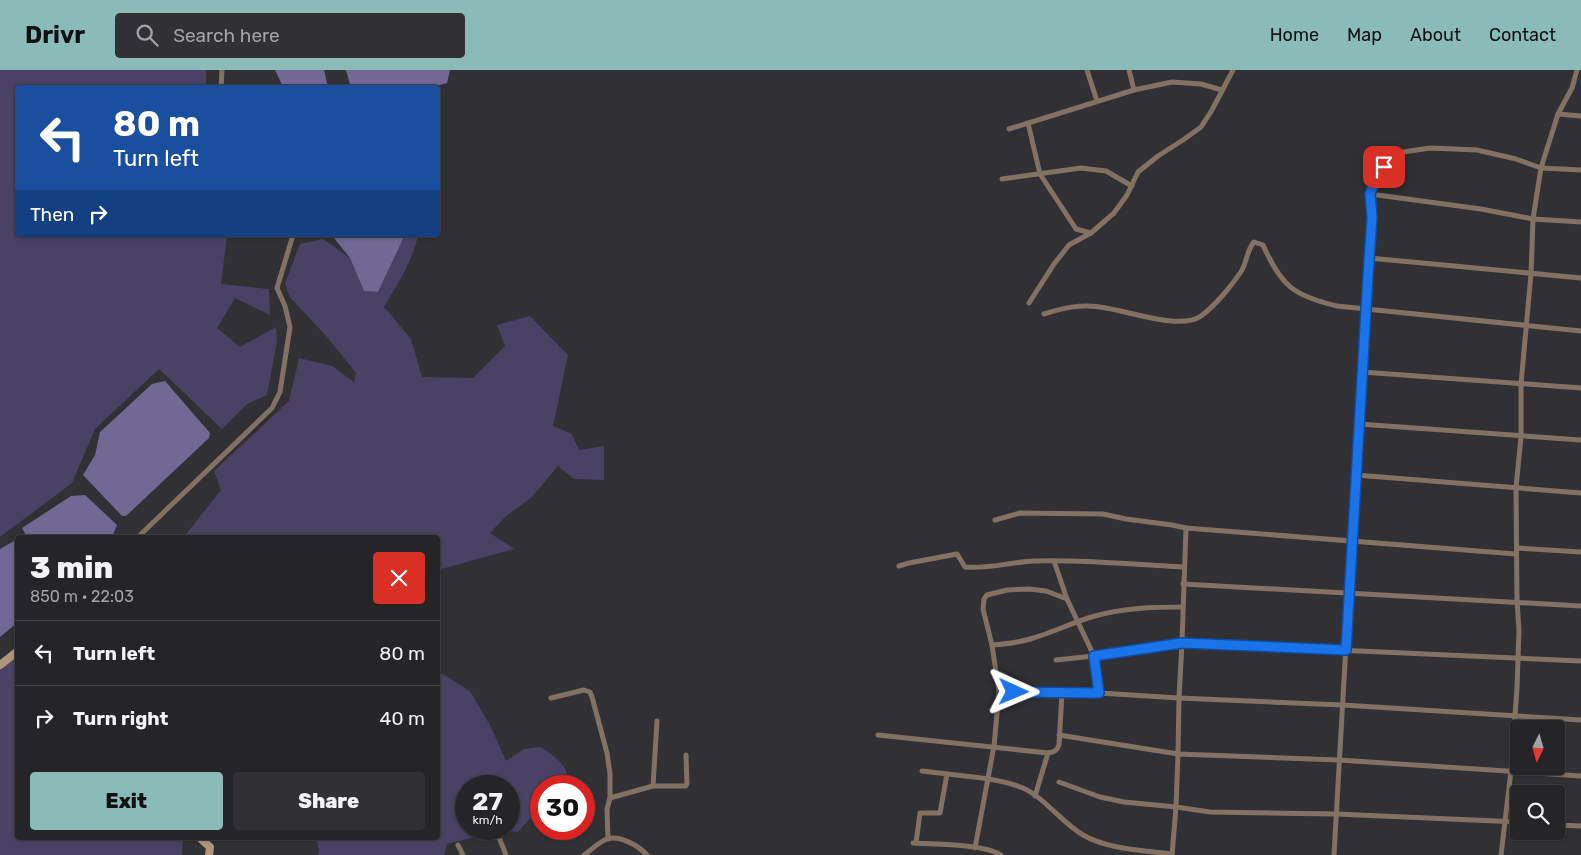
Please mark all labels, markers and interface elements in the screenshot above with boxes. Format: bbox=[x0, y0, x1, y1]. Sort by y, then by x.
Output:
search box bbox=[115, 13, 465, 58]
text: Drivr bbox=[25, 21, 85, 49]
icon: search bbox=[133, 21, 161, 49]
text: Search here bbox=[173, 24, 280, 47]
text: Home bbox=[1270, 24, 1319, 46]
text: Map bbox=[1347, 24, 1382, 46]
text: About bbox=[1410, 24, 1461, 46]
text: Contact bbox=[1489, 24, 1556, 46]
text: 80 m bbox=[113, 103, 200, 145]
icon: left bbox=[30, 105, 95, 170]
text: Turn left bbox=[113, 145, 199, 172]
pin bbox=[1363, 146, 1405, 188]
icon: arrive bbox=[1370, 153, 1398, 181]
icon: right bbox=[84, 200, 112, 228]
text: Then bbox=[30, 203, 74, 226]
text: 3 min bbox=[30, 550, 113, 586]
button: close bbox=[373, 552, 425, 604]
text: 850 m · 22:03 bbox=[30, 587, 134, 606]
icon: left bbox=[30, 639, 58, 667]
text: Turn left bbox=[73, 642, 155, 665]
text: 80 m bbox=[379, 642, 425, 665]
position arrow bbox=[987, 665, 1039, 717]
icon: right bbox=[30, 704, 58, 732]
text: Turn right bbox=[73, 707, 168, 730]
text: 40 m bbox=[380, 707, 425, 730]
north arrow bbox=[1510, 720, 1565, 775]
map controls bbox=[1510, 720, 1565, 840]
button: Exit bbox=[30, 772, 223, 830]
button: Share bbox=[233, 772, 425, 830]
speed limit sign: 30 bbox=[530, 775, 595, 840]
button: search bbox=[1510, 785, 1565, 840]
text: 27 bbox=[472, 787, 503, 816]
text: km/h bbox=[473, 813, 502, 827]

